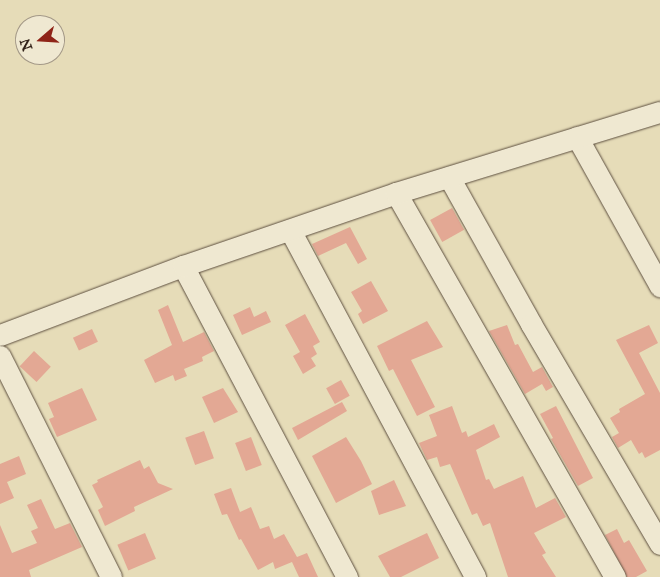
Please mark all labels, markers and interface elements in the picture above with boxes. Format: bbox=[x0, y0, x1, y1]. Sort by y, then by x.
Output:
north arrow bbox=[15, 15, 65, 65]
text: N bbox=[16, 36, 36, 53]

